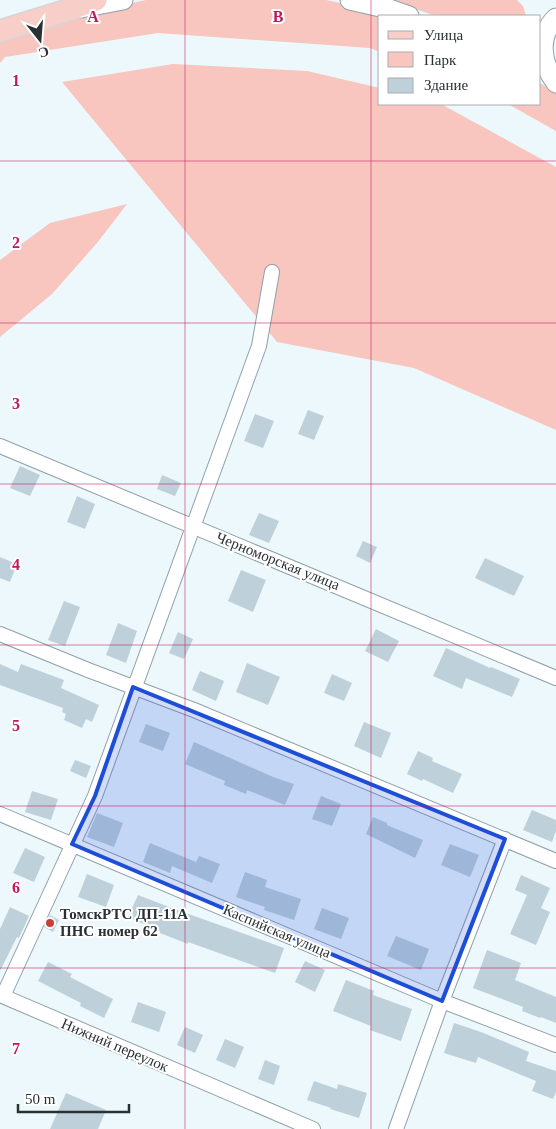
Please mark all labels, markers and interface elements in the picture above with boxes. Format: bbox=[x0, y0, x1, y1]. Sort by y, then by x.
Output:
text: A bbox=[87, 8, 99, 25]
text: B bbox=[273, 8, 284, 25]
north arrow bbox=[15, 15, 65, 65]
legend bbox=[378, 15, 541, 105]
text: Улица bbox=[424, 27, 463, 43]
text: С bbox=[37, 43, 51, 61]
text: Парк bbox=[424, 52, 457, 68]
text: 1 bbox=[12, 72, 20, 89]
text: Здание bbox=[424, 77, 468, 93]
text: 2 bbox=[12, 234, 20, 251]
text: 3 bbox=[12, 395, 20, 412]
street label: Черноморская улица bbox=[214, 529, 342, 593]
text: 4 bbox=[12, 556, 20, 573]
text: 5 bbox=[12, 717, 20, 734]
text: 6 bbox=[12, 879, 20, 896]
street label: Каспийская улица bbox=[221, 901, 333, 961]
place label: ТомскРТС ДП-11А ПНС номер 62 bbox=[60, 906, 188, 939]
marker: ТомскРТС ДП-11А ПНС номер 62 bbox=[44, 917, 56, 929]
street label: Нижний переулок bbox=[59, 1015, 172, 1075]
text: 7 bbox=[12, 1040, 20, 1057]
scale bar bbox=[18, 1082, 129, 1114]
text: 50 m bbox=[25, 1091, 56, 1107]

